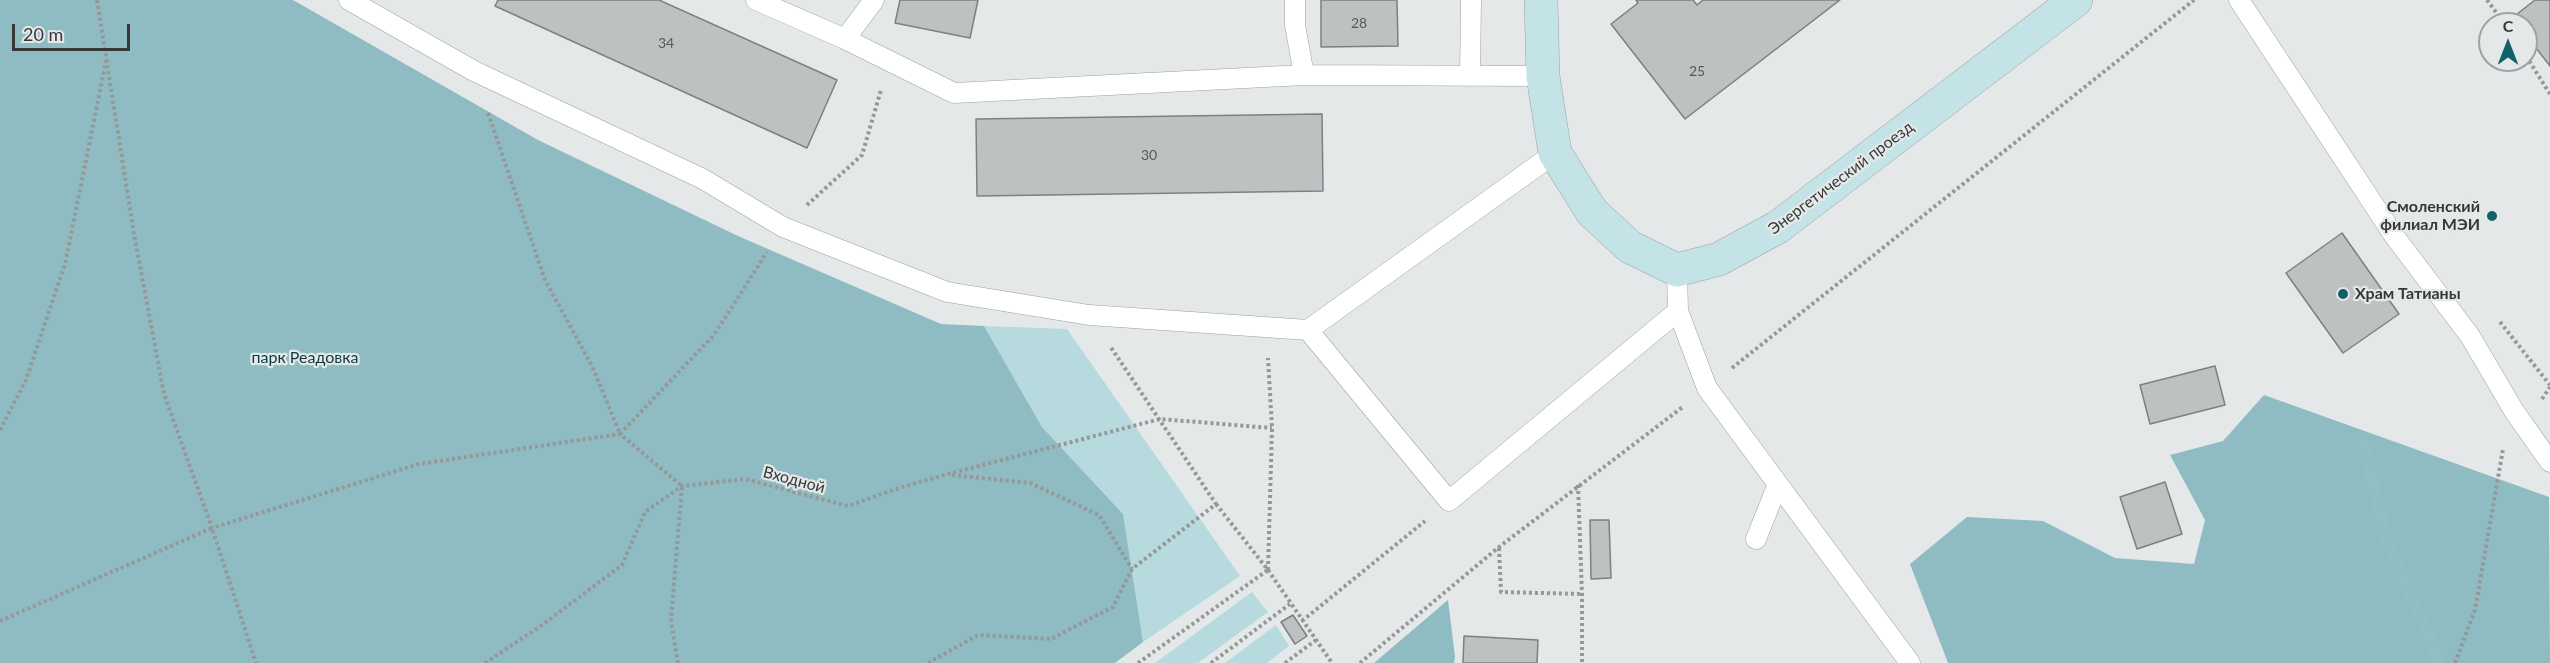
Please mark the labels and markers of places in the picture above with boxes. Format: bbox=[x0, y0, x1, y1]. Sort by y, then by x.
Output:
place label: Смоленский филиал МЭИ bbox=[2380, 197, 2480, 235]
marker: Смоленский филиал МЭИ bbox=[2485, 209, 2499, 223]
place label: Храм Татианы bbox=[2355, 284, 2461, 304]
marker: Храм Татианы bbox=[2336, 287, 2350, 301]

